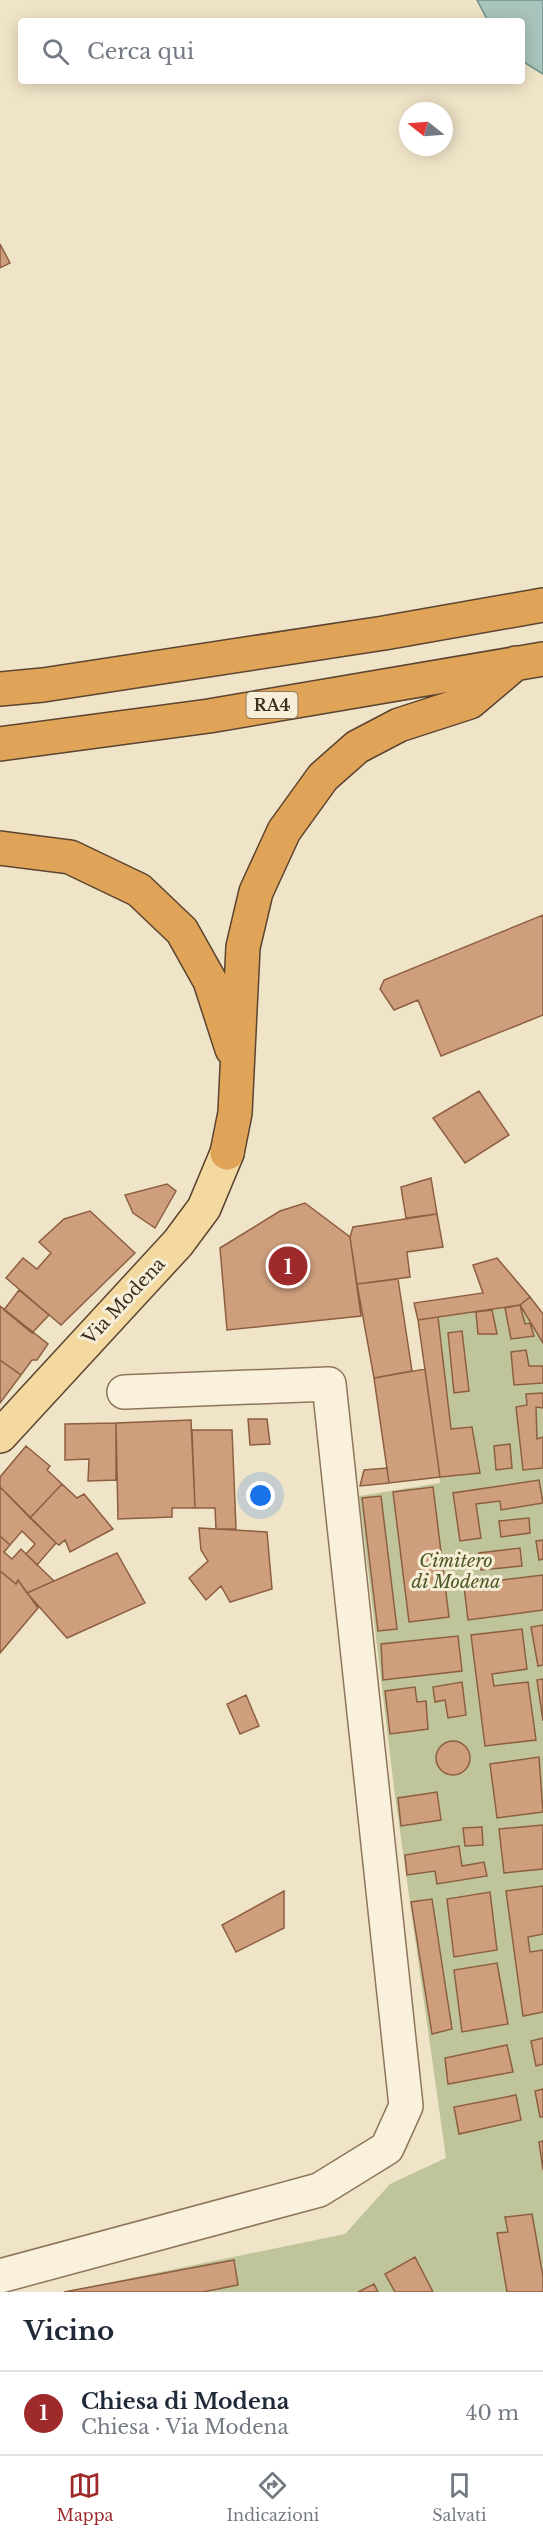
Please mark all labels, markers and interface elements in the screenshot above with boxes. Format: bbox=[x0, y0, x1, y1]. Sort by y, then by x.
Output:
search box bbox=[18, 18, 525, 84]
icon: search bbox=[39, 35, 72, 68]
text: Cerca qui bbox=[87, 38, 194, 65]
north arrow bbox=[399, 102, 453, 156]
road number: RA4 bbox=[246, 692, 298, 718]
pin: 1 bbox=[268, 1244, 308, 1288]
street label: Via Modena bbox=[77, 1253, 170, 1350]
your location bbox=[246, 1481, 275, 1510]
park label: Cimitero di Modena bbox=[412, 1550, 500, 1593]
text: Vicino bbox=[24, 2315, 114, 2347]
text: Chiesa di Modena bbox=[81, 2388, 289, 2415]
text: 1 bbox=[39, 2401, 48, 2425]
text: 40 m bbox=[466, 2401, 519, 2425]
text: Chiesa · Via Modena bbox=[81, 2415, 288, 2439]
tab: Mappa bbox=[57, 2469, 113, 2525]
tab: Indicazioni bbox=[226, 2469, 319, 2525]
tab: Salvati bbox=[432, 2469, 486, 2525]

